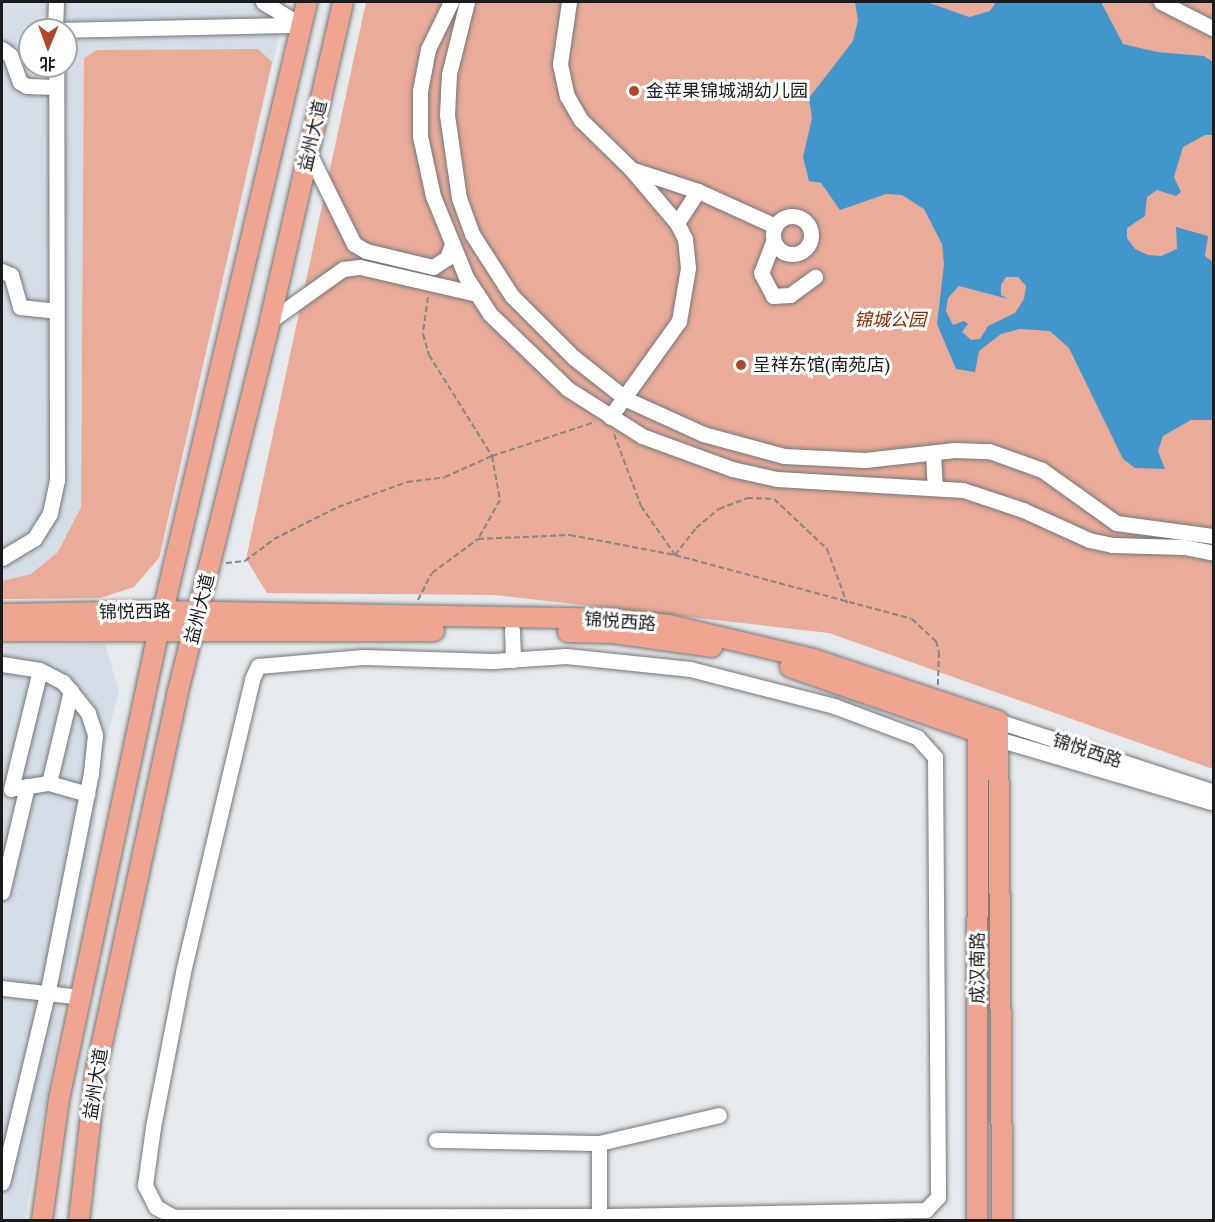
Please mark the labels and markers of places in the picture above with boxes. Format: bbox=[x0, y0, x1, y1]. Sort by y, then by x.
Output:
place label: 金苹果锦城湖幼儿园 bbox=[646, 80, 808, 102]
marker: 金苹果锦城湖幼儿园 bbox=[627, 84, 641, 98]
place label: 呈祥东馆(南苑店) bbox=[753, 354, 890, 376]
marker: 呈祥东馆(南苑店) bbox=[734, 358, 748, 372]

